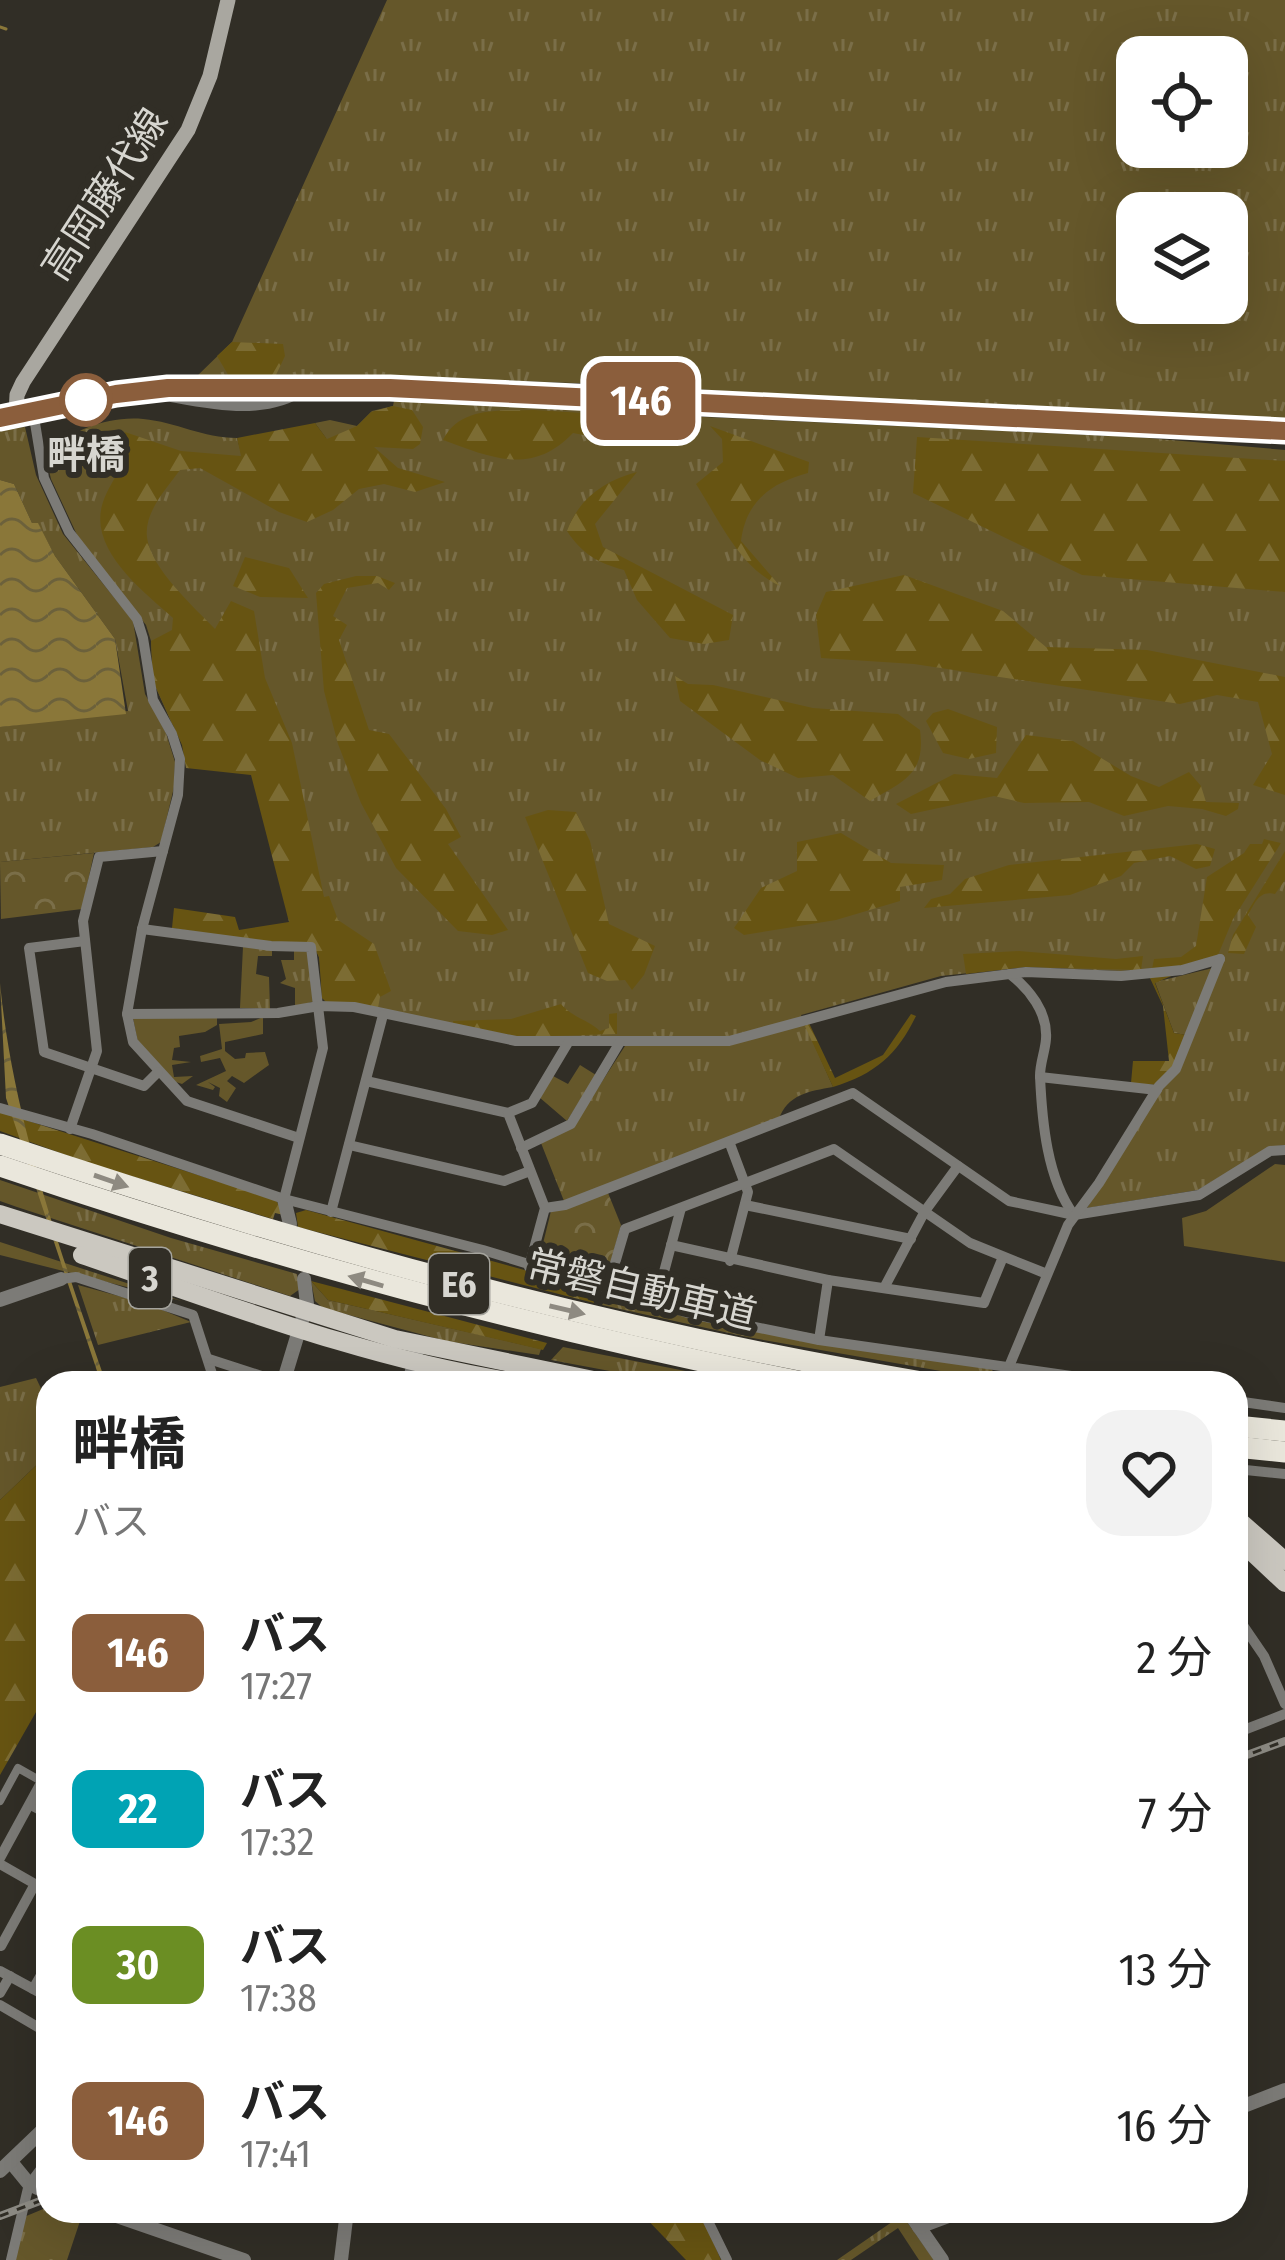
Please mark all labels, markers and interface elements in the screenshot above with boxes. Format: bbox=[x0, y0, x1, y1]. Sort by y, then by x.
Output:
map controls bbox=[1116, 36, 1248, 324]
button: locate bbox=[1116, 36, 1248, 168]
street label: 高岡藤代線 bbox=[32, 100, 177, 289]
button: layers bbox=[1116, 192, 1248, 324]
line badge: 146 bbox=[572, 362, 710, 440]
marker: 畔橋 bbox=[61, 375, 111, 425]
text: 146 bbox=[610, 376, 672, 426]
place label: 畔橋 bbox=[47, 432, 125, 478]
one-way arrow bbox=[93, 1173, 130, 1192]
street label: 常磐自動車道 bbox=[523, 1241, 761, 1339]
road number: 3 bbox=[129, 1248, 171, 1308]
road number: E6 bbox=[429, 1254, 489, 1314]
one-way arrow bbox=[347, 1271, 384, 1289]
one-way arrow bbox=[548, 1301, 585, 1320]
button: heart bbox=[1086, 1410, 1212, 1536]
text: 畔橋 bbox=[72, 1411, 186, 1479]
text: バス bbox=[72, 1499, 150, 1545]
text: バス bbox=[240, 1608, 330, 1662]
text: 146 bbox=[107, 1628, 169, 1678]
text: 2 分 bbox=[1137, 1631, 1212, 1685]
text: 17:27 bbox=[240, 1663, 312, 1709]
text: バス bbox=[240, 1764, 330, 1818]
text: 22 bbox=[119, 1784, 157, 1834]
text: 7 分 bbox=[1138, 1787, 1212, 1841]
text: 17:32 bbox=[240, 1819, 314, 1865]
text: バス bbox=[240, 1920, 330, 1974]
text: 30 bbox=[117, 1940, 159, 1990]
text: 13 分 bbox=[1119, 1943, 1212, 1997]
text: 17:38 bbox=[240, 1975, 317, 2021]
text: バス bbox=[240, 2076, 330, 2130]
text: 146 bbox=[107, 2096, 169, 2146]
text: 16 分 bbox=[1117, 2099, 1212, 2153]
text: 17:41 bbox=[240, 2131, 311, 2177]

